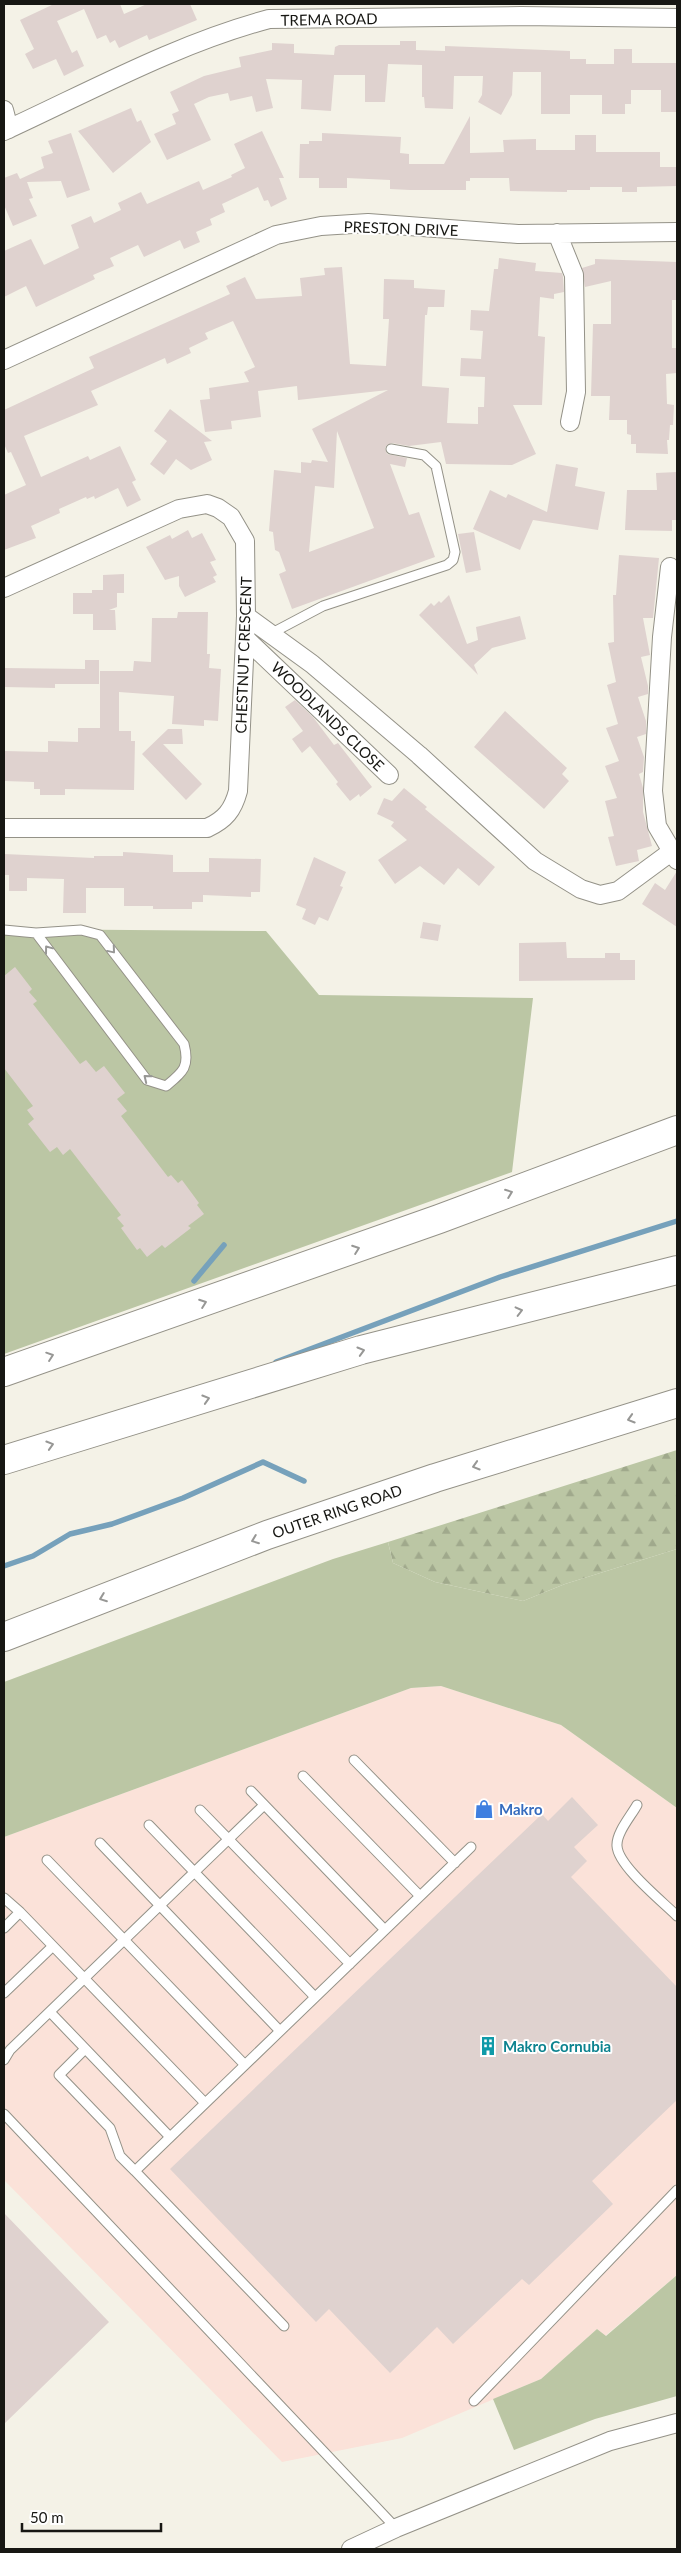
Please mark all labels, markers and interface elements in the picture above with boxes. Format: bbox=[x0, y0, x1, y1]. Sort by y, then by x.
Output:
street label: TREMA ROAD bbox=[280, 9, 378, 29]
street label: PRESTON DRIVE bbox=[343, 217, 459, 239]
street label: CHESTNUT CRESCENT bbox=[231, 576, 255, 734]
street label: WOODLANDS CLOSE bbox=[268, 658, 388, 774]
one-way arrow bbox=[107, 944, 115, 953]
one-way arrow bbox=[46, 946, 54, 955]
one-way arrow bbox=[144, 1075, 153, 1083]
one-way arrow bbox=[504, 1189, 513, 1199]
one-way arrow bbox=[352, 1245, 360, 1255]
one-way arrow bbox=[199, 1299, 207, 1309]
one-way arrow bbox=[514, 1306, 523, 1317]
one-way arrow bbox=[357, 1346, 365, 1356]
one-way arrow bbox=[45, 1352, 54, 1362]
one-way arrow bbox=[201, 1394, 210, 1404]
one-way arrow bbox=[627, 1413, 636, 1423]
one-way arrow bbox=[46, 1441, 54, 1451]
one-way arrow bbox=[472, 1460, 480, 1470]
street label: OUTER RING ROAD bbox=[270, 1480, 404, 1542]
one-way arrow bbox=[251, 1534, 260, 1544]
one-way arrow bbox=[100, 1592, 108, 1602]
shop icon: Makro bbox=[473, 1798, 495, 1820]
place label: Makro bbox=[499, 1800, 543, 1818]
building icon: Makro Cornubia bbox=[477, 2035, 499, 2057]
place label: Makro Cornubia bbox=[503, 2037, 611, 2055]
scale bar bbox=[22, 2500, 161, 2532]
text: 50 m bbox=[30, 2508, 64, 2526]

